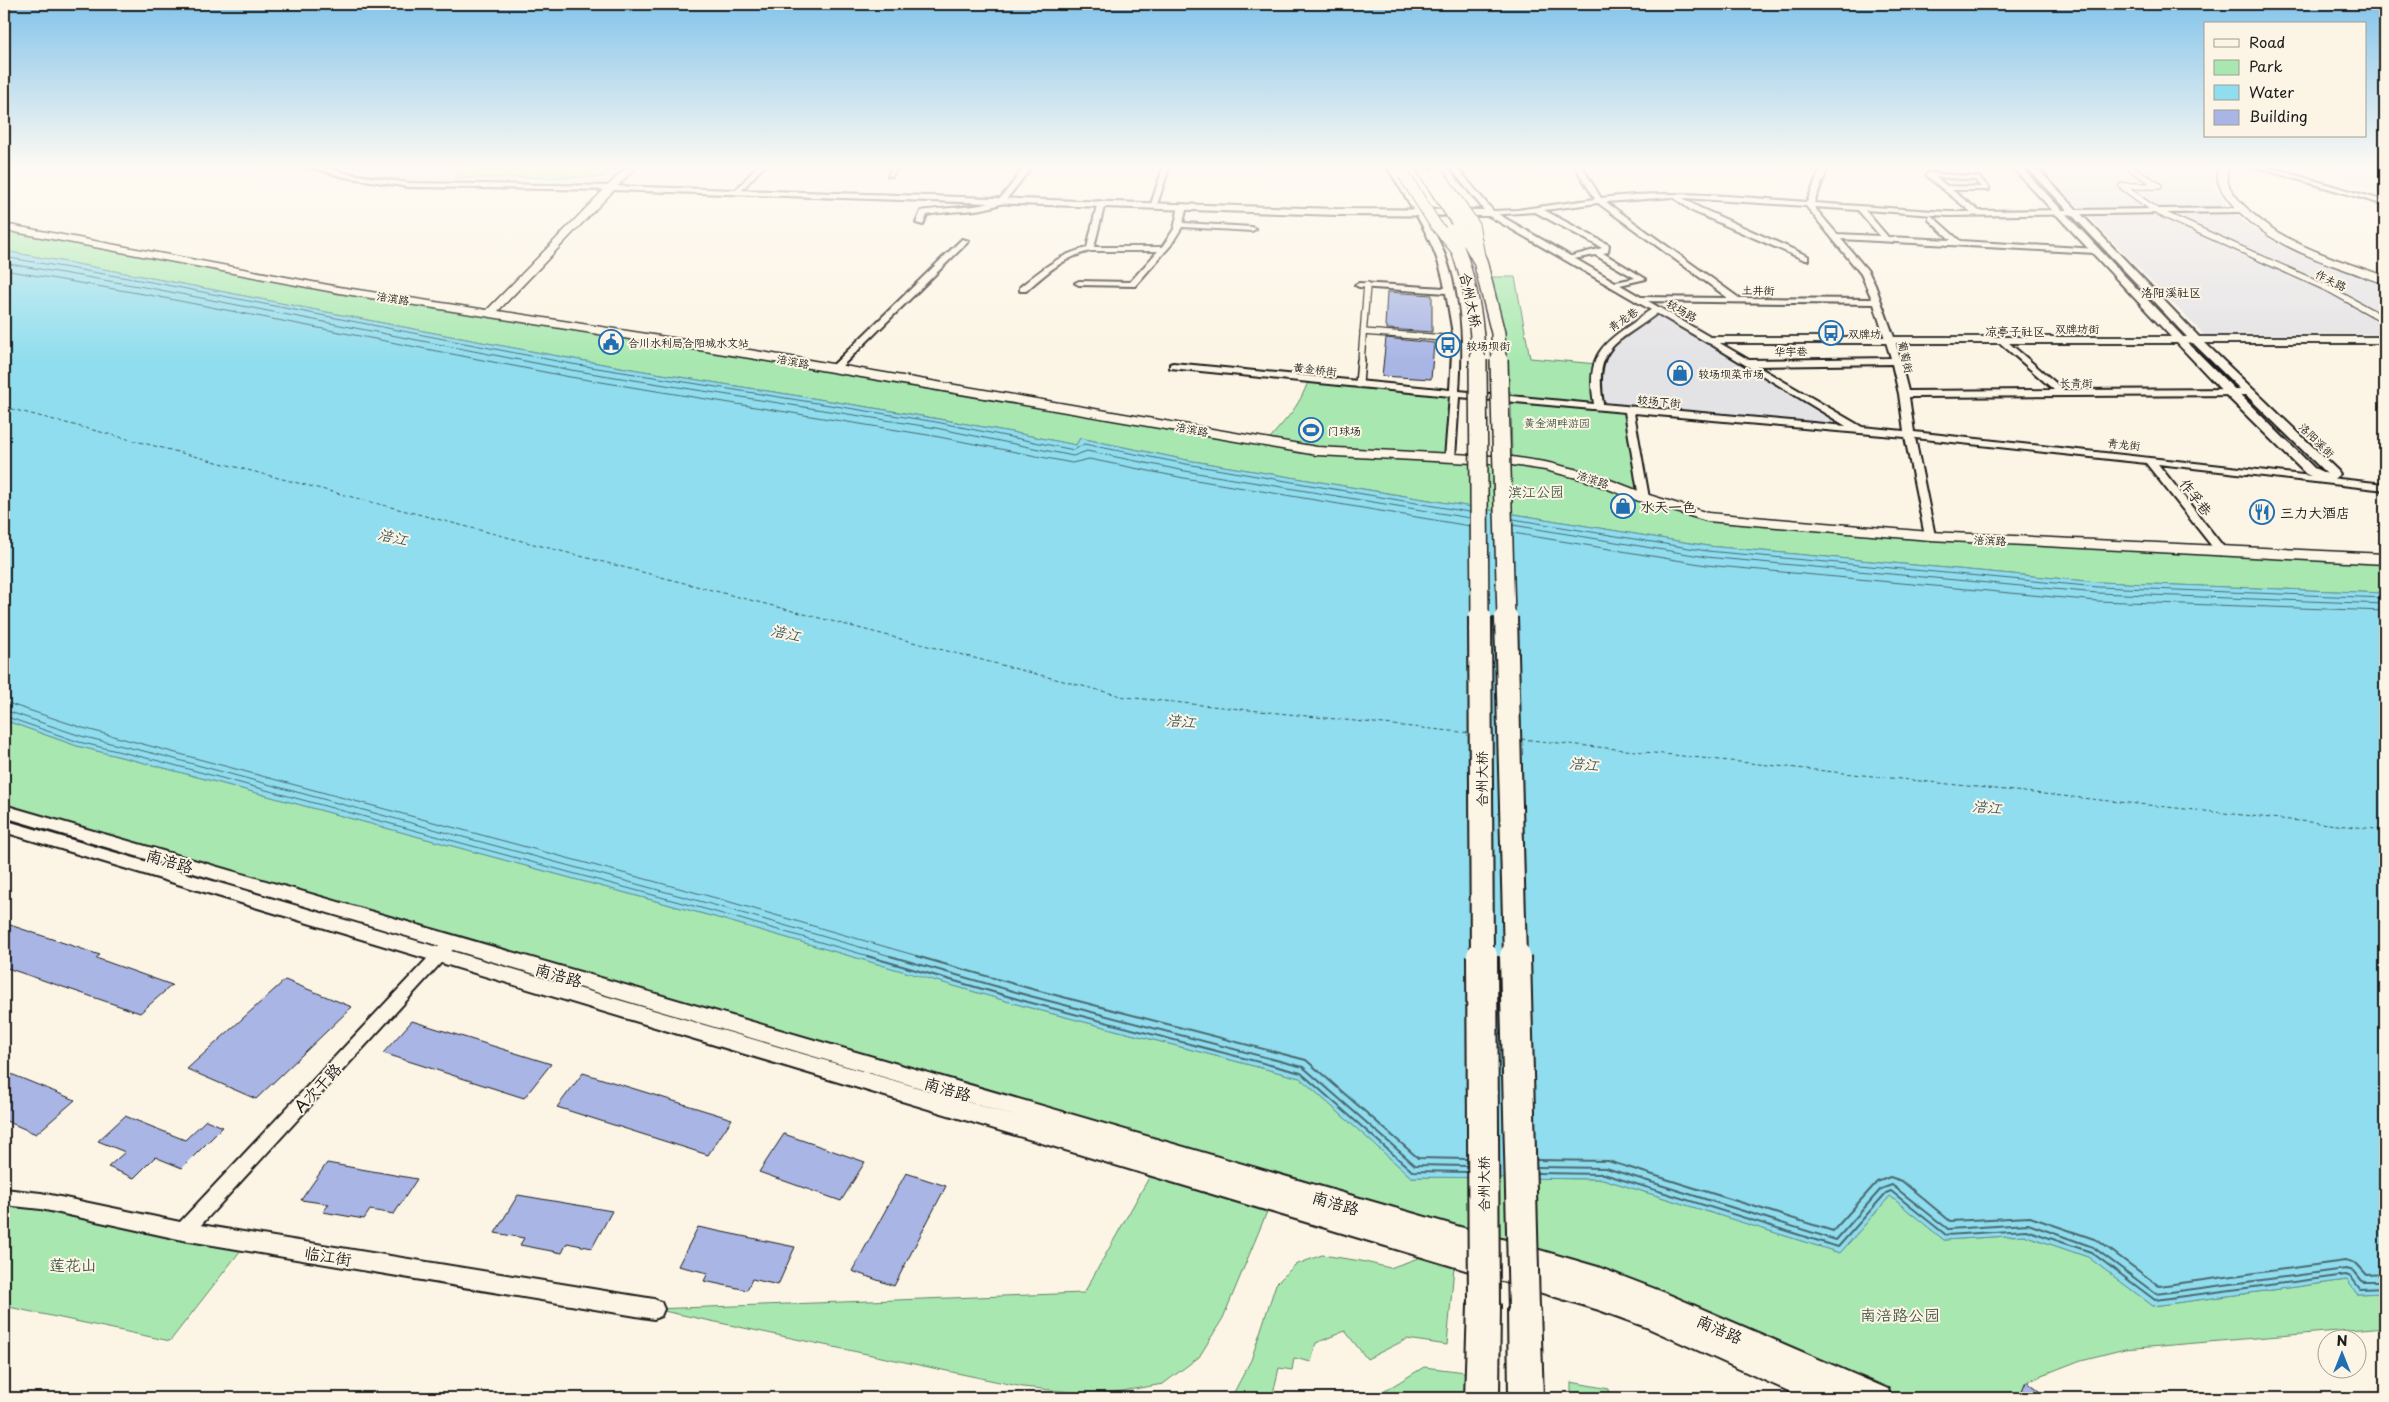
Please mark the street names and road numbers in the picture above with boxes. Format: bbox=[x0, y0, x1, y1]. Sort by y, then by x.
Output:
street label: 作夫路 bbox=[2312, 265, 2350, 295]
street label: 合州大桥 bbox=[1455, 270, 1487, 330]
street label: 土井街 bbox=[1741, 281, 1776, 299]
street label: 涪滨路 bbox=[375, 287, 411, 309]
street label: 较场路 bbox=[1663, 294, 1701, 326]
street label: 青龙巷 bbox=[1605, 303, 1641, 335]
street label: 双牌坊街 bbox=[2055, 320, 2100, 337]
street label: 葡萄街 bbox=[1894, 339, 1918, 376]
street label: 华宇巷 bbox=[1774, 342, 1808, 360]
street label: 涪滨路 bbox=[775, 350, 811, 372]
street label: 黄金桥街 bbox=[1292, 358, 1339, 380]
street label: 长青街 bbox=[2060, 374, 2093, 391]
street label: 较场下街 bbox=[1636, 391, 1683, 411]
street label: 涪滨路 bbox=[1174, 418, 1210, 440]
street label: 洛阳溪街 bbox=[2295, 419, 2339, 462]
street label: 青龙街 bbox=[2107, 434, 2142, 454]
street label: 涪滨路 bbox=[1575, 466, 1611, 492]
street label: 作孚巷 bbox=[2175, 474, 2218, 521]
street label: 涪滨路 bbox=[1973, 531, 2007, 549]
street label: 合州大桥 bbox=[1471, 751, 1492, 807]
street label: 南涪路 bbox=[144, 842, 196, 878]
street label: 南涪路 bbox=[533, 956, 585, 992]
street label: A次干路 bbox=[288, 1057, 346, 1117]
street label: 南涪路 bbox=[922, 1070, 974, 1106]
street label: 合州大桥 bbox=[1473, 1156, 1494, 1212]
street label: 南涪路 bbox=[1310, 1184, 1362, 1220]
street label: 临江街 bbox=[302, 1239, 354, 1271]
street label: 南涪路 bbox=[1693, 1307, 1747, 1349]

